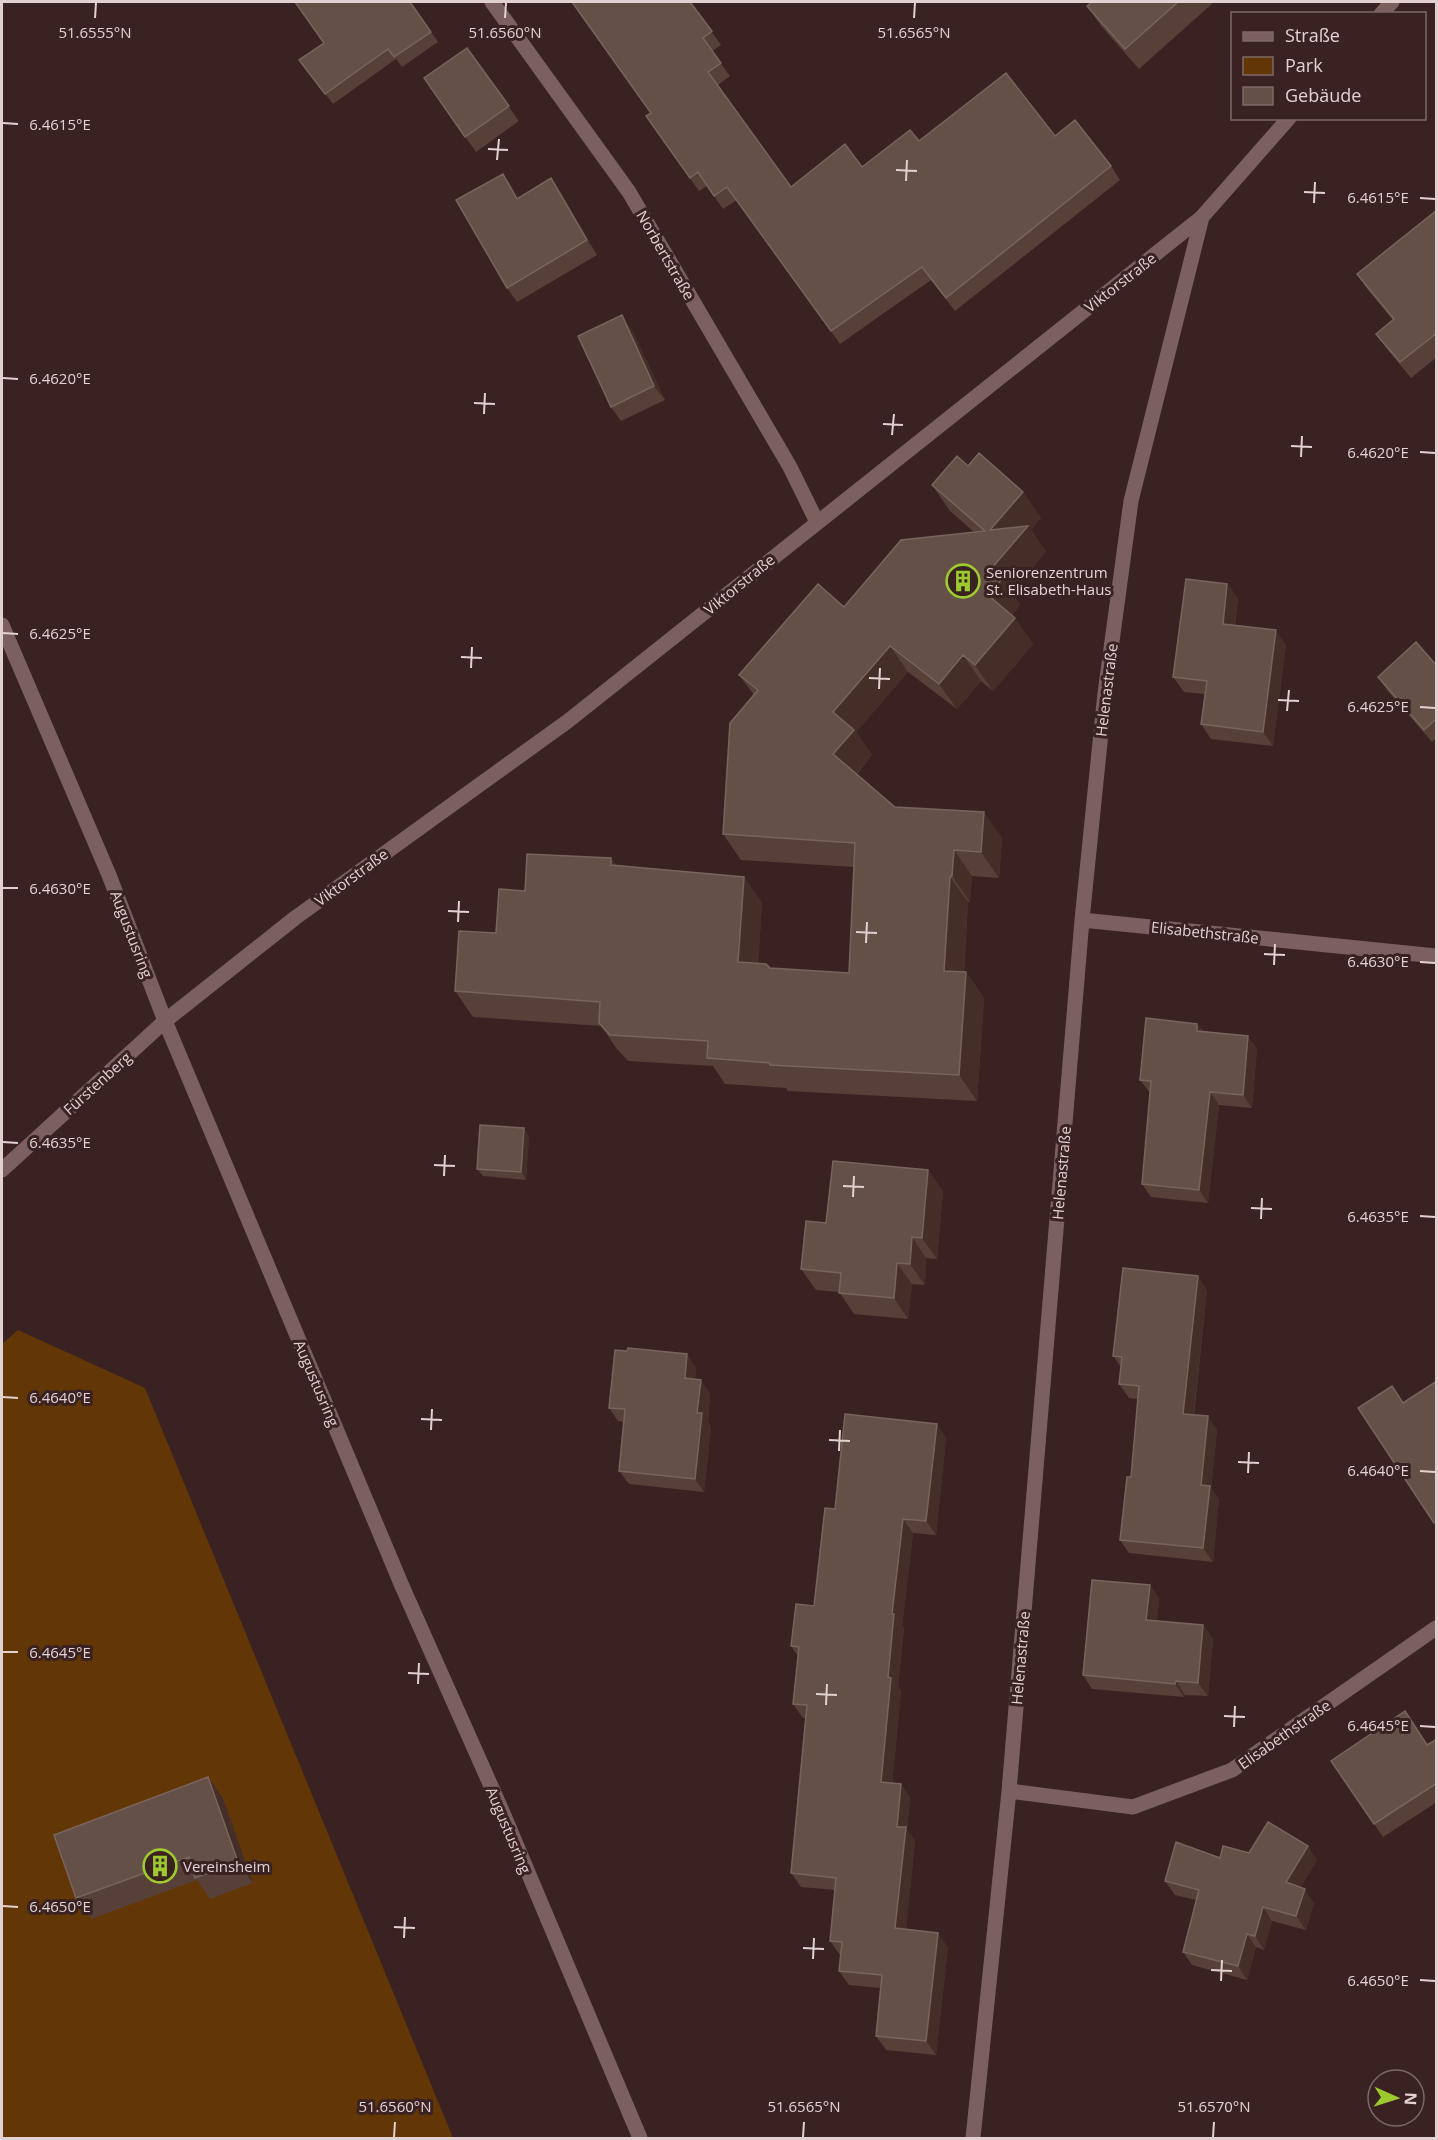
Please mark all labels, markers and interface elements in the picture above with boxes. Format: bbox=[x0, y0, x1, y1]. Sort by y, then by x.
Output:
legend bbox=[1231, 12, 1426, 120]
text: 51.6555°N bbox=[58, 22, 132, 42]
text: 51.6560°N bbox=[468, 22, 542, 42]
text: 51.6565°N bbox=[877, 22, 951, 42]
text: Straße bbox=[1285, 23, 1340, 47]
text: Park bbox=[1285, 53, 1323, 77]
text: Gebäude bbox=[1285, 83, 1361, 107]
text: 6.4615°E bbox=[29, 114, 91, 134]
text: 6.4615°E bbox=[1347, 187, 1409, 207]
street label: Norbertstraße bbox=[632, 207, 700, 303]
street label: Viktorstraße bbox=[1080, 248, 1160, 316]
text: 6.4620°E bbox=[29, 368, 91, 388]
text: 6.4620°E bbox=[1347, 442, 1409, 462]
street label: Viktorstraße bbox=[699, 549, 779, 619]
place label: Seniorenzentrum St. Elisabeth-Haus bbox=[986, 562, 1112, 599]
building icon: Seniorenzentrum St. Elisabeth-Haus bbox=[945, 563, 981, 599]
text: 6.4625°E bbox=[29, 623, 91, 643]
street label: Helenastraße bbox=[1090, 642, 1122, 738]
text: 6.4625°E bbox=[1347, 696, 1409, 716]
street label: Viktorstraße bbox=[310, 844, 392, 910]
text: 6.4630°E bbox=[29, 878, 91, 898]
street label: Augustusring bbox=[106, 887, 158, 981]
street label: Elisabethstraße bbox=[1150, 916, 1260, 948]
text: 6.4630°E bbox=[1347, 951, 1409, 971]
street label: Fürstenberg bbox=[59, 1047, 135, 1119]
street label: Helenastraße bbox=[1047, 1125, 1075, 1221]
text: 6.4635°E bbox=[29, 1132, 91, 1152]
text: 6.4635°E bbox=[1347, 1206, 1409, 1226]
street label: Augustusring bbox=[290, 1337, 344, 1429]
text: 6.4640°E bbox=[29, 1387, 91, 1407]
text: 6.4640°E bbox=[1347, 1460, 1409, 1480]
street label: Helenastraße bbox=[1006, 1610, 1034, 1706]
text: 6.4645°E bbox=[29, 1642, 91, 1662]
street label: Elisabethstraße bbox=[1234, 1695, 1334, 1773]
text: 6.4645°E bbox=[1347, 1715, 1409, 1735]
street label: Augustusring bbox=[482, 1784, 536, 1876]
building icon: Vereinsheim bbox=[142, 1848, 178, 1884]
place label: Vereinsheim bbox=[183, 1856, 270, 1876]
text: 6.4650°E bbox=[29, 1896, 91, 1916]
text: 6.4650°E bbox=[1347, 1970, 1409, 1990]
north arrow bbox=[1366, 2068, 1426, 2128]
text: N bbox=[1400, 2092, 1422, 2106]
text: 51.6560°N bbox=[358, 2096, 432, 2116]
text: 51.6565°N bbox=[767, 2096, 841, 2116]
text: 51.6570°N bbox=[1177, 2096, 1251, 2116]

